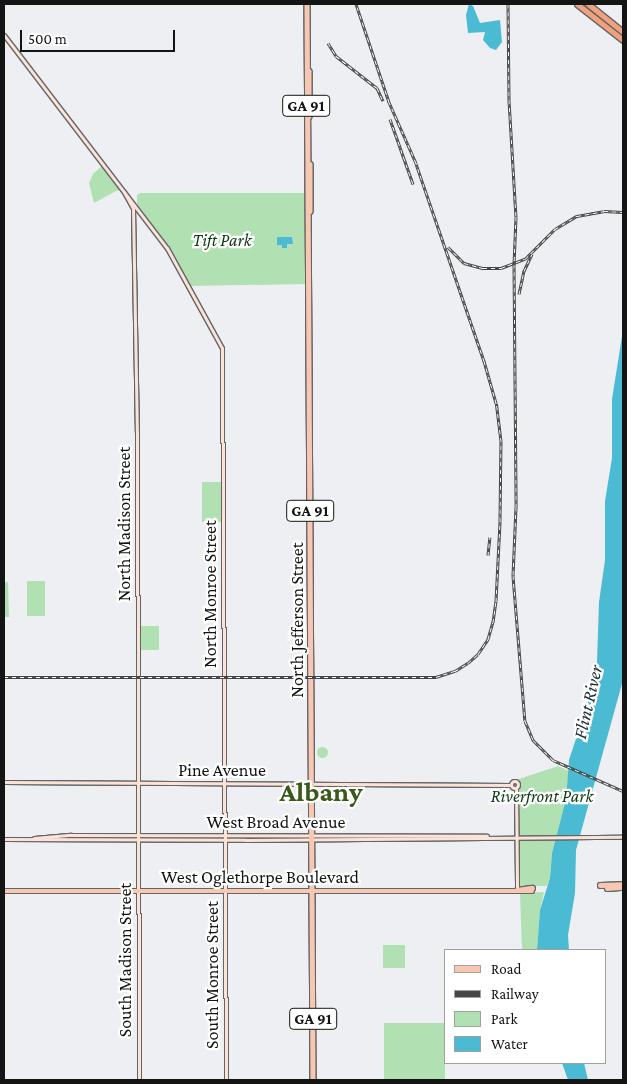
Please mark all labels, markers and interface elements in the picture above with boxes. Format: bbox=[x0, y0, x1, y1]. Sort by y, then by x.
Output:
scale bar bbox=[22, 20, 178, 52]
text: 500 m bbox=[28, 31, 67, 47]
road number: GA 91 bbox=[281, 92, 331, 120]
park label: Tift Park bbox=[192, 229, 252, 251]
street label: North Madison Street bbox=[113, 447, 135, 601]
road number: GA 91 bbox=[285, 498, 335, 524]
street label: North Monroe Street bbox=[199, 520, 221, 668]
street label: North Jefferson Street bbox=[286, 542, 308, 698]
water label: Flint River bbox=[568, 663, 608, 741]
street label: Pine Avenue bbox=[178, 759, 266, 781]
district label: Albany bbox=[279, 775, 363, 809]
park label: Riverfront Park bbox=[491, 785, 593, 807]
street label: West Broad Avenue bbox=[206, 811, 346, 833]
street label: West Oglethorpe Boulevard bbox=[161, 866, 359, 888]
street label: South Madison Street bbox=[114, 883, 136, 1037]
street label: South Monroe Street bbox=[201, 901, 223, 1049]
legend bbox=[444, 949, 607, 1064]
text: Road bbox=[491, 961, 521, 977]
text: Railway bbox=[491, 986, 539, 1002]
road number: GA 91 bbox=[288, 1006, 338, 1032]
text: Park bbox=[491, 1011, 518, 1027]
text: Water bbox=[491, 1036, 528, 1052]

